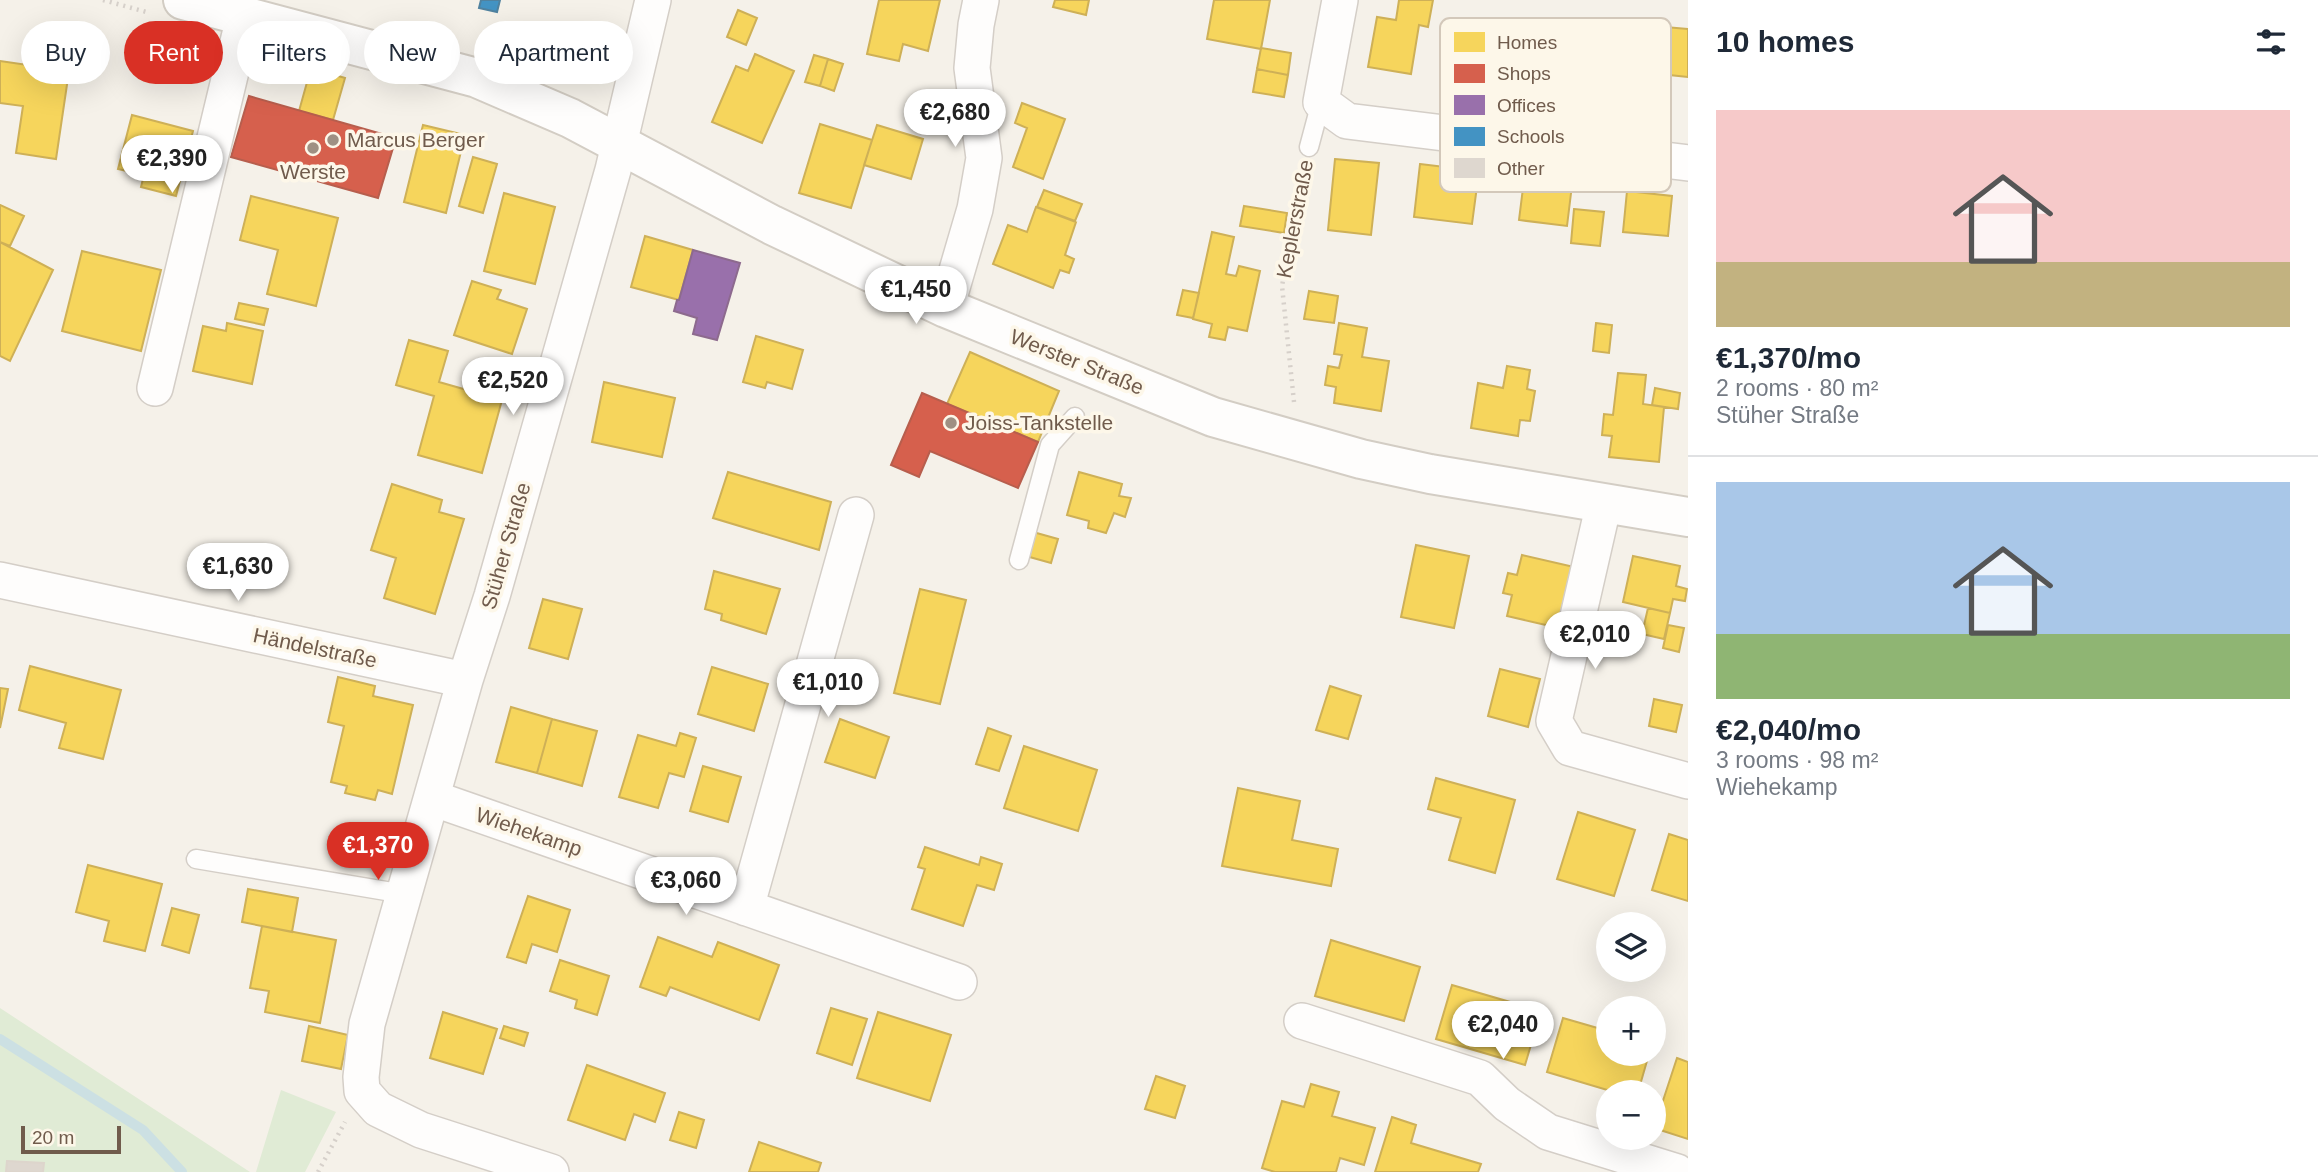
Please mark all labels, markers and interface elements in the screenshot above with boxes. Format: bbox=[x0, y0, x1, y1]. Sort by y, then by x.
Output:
legend bbox=[1440, 18, 1671, 192]
chip: Buy bbox=[21, 21, 110, 84]
chip: Rent bbox=[124, 21, 223, 84]
chip: Filters bbox=[237, 21, 350, 84]
chip: New bbox=[364, 21, 460, 84]
chip: Apartment bbox=[474, 21, 633, 84]
icon: filters bbox=[2252, 23, 2290, 61]
text: 10 homes bbox=[1716, 25, 1854, 58]
text: Homes bbox=[1497, 32, 1557, 53]
text: Shops bbox=[1497, 63, 1551, 84]
pin: €2,680 bbox=[898, 90, 1012, 149]
text: Offices bbox=[1497, 95, 1556, 116]
text: €2,680 bbox=[920, 99, 990, 125]
text: Schools bbox=[1497, 126, 1565, 147]
place label: Marcus Berger bbox=[347, 128, 485, 151]
marker: Marcus Berger bbox=[325, 132, 341, 148]
pin: €2,390 bbox=[115, 136, 229, 195]
marker: Werste bbox=[305, 140, 321, 156]
text: €2,390 bbox=[137, 145, 207, 171]
icon: home bbox=[1940, 156, 2066, 282]
street label: Keplerstraße bbox=[1272, 158, 1317, 280]
text: Other bbox=[1497, 158, 1545, 179]
place label: Werste bbox=[280, 160, 346, 183]
pin: €1,450 bbox=[859, 266, 973, 326]
text: €1,450 bbox=[881, 276, 951, 302]
street label: Werster Straße bbox=[1007, 324, 1147, 399]
text: €1,370/mo bbox=[1716, 341, 1861, 374]
pin: €2,520 bbox=[456, 358, 570, 417]
text: €2,520 bbox=[478, 367, 548, 393]
text: 2 rooms · 80 m² bbox=[1716, 375, 1878, 401]
text: Stüher Straße bbox=[1716, 402, 1859, 428]
place label: Joiss-Tankstelle bbox=[965, 411, 1113, 434]
marker: Joiss-Tankstelle bbox=[943, 415, 959, 431]
street label: Stüher Straße bbox=[476, 480, 535, 612]
icon: home bbox=[1940, 528, 2066, 654]
pin: €1,630 bbox=[181, 544, 295, 603]
text: €1,630 bbox=[203, 553, 273, 579]
pin: €2,010 bbox=[1538, 612, 1652, 671]
text: €2,010 bbox=[1560, 621, 1630, 647]
street label: Händelstraße bbox=[251, 623, 379, 672]
pin: €1,010 bbox=[771, 660, 885, 719]
text: €1,010 bbox=[793, 669, 863, 695]
text: €2,040/mo bbox=[1716, 713, 1861, 746]
text: 3 rooms · 98 m² bbox=[1716, 747, 1878, 773]
text: Wiehekamp bbox=[1716, 774, 1837, 800]
street label: Wiehekamp bbox=[473, 803, 585, 860]
pin: €1,370 bbox=[321, 822, 435, 882]
text: €1,370 bbox=[343, 832, 413, 858]
pin: €3,060 bbox=[629, 858, 743, 917]
text: €3,060 bbox=[651, 867, 721, 893]
map controls bbox=[1596, 912, 1666, 1150]
button: layers bbox=[1596, 912, 1666, 982]
button: + bbox=[1596, 996, 1666, 1066]
pin: €2,040 bbox=[1446, 1002, 1560, 1061]
text: €2,040 bbox=[1468, 1011, 1538, 1037]
button: − bbox=[1596, 1080, 1666, 1150]
scale bar bbox=[21, 1123, 121, 1155]
text: 20 m bbox=[32, 1127, 74, 1148]

